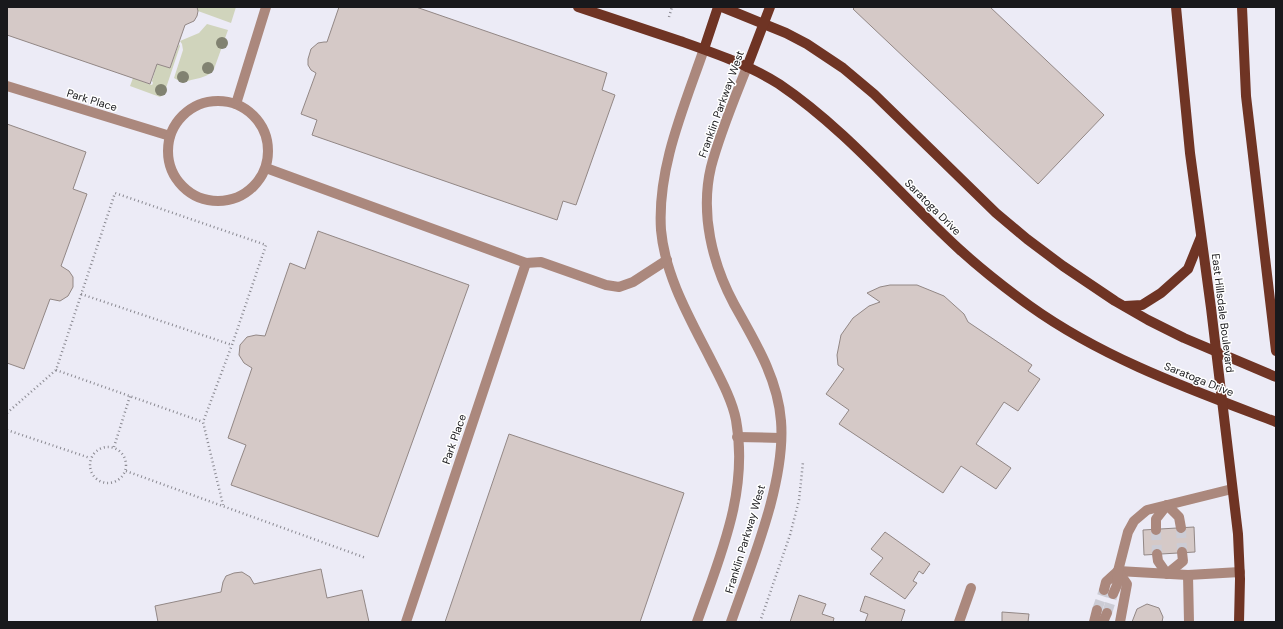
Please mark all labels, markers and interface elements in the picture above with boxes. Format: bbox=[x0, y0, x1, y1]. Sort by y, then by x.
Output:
street label: Franklin Parkway West bbox=[695, 49, 747, 159]
street label: Park Place bbox=[65, 86, 119, 114]
street label: Saratoga Drive bbox=[902, 176, 964, 238]
street label: East Hillsdale Boulevard bbox=[1209, 253, 1237, 373]
street label: Saratoga Drive bbox=[1162, 359, 1236, 399]
street label: Park Place bbox=[439, 412, 469, 466]
street label: Franklin Parkway West bbox=[722, 483, 768, 595]

